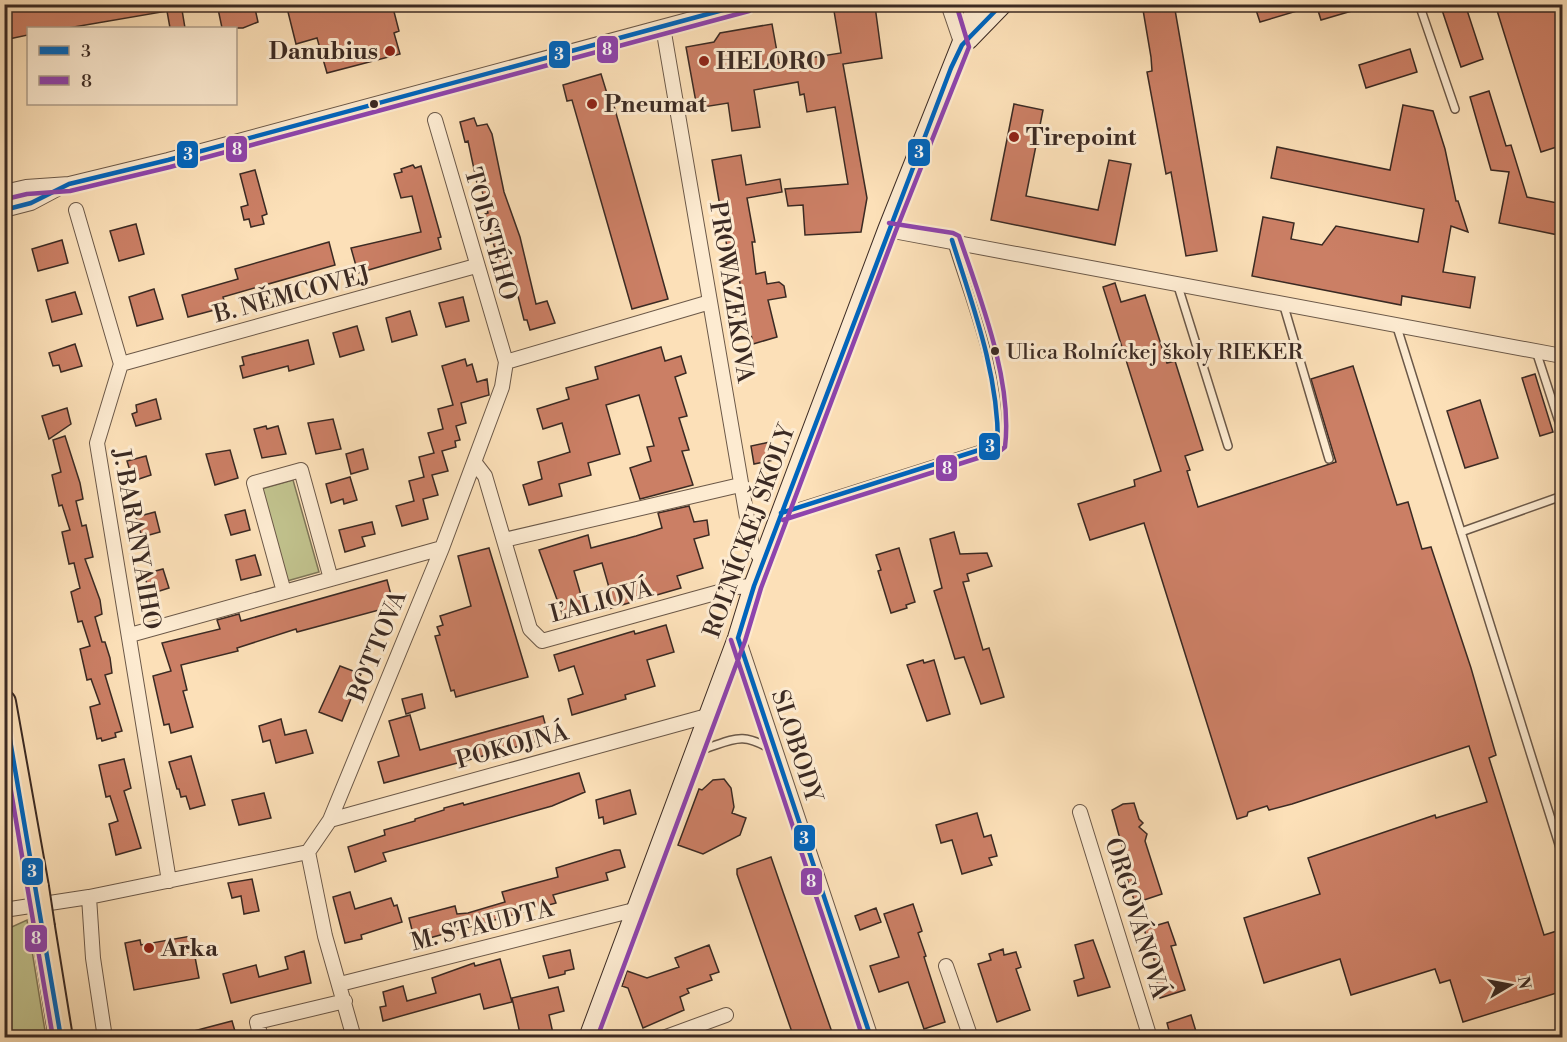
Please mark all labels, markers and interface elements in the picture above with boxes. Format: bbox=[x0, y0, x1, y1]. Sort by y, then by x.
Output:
legend bbox=[27, 27, 237, 105]
line badge: 8 bbox=[596, 35, 619, 64]
place label: Danubius bbox=[269, 37, 378, 67]
text: 3 bbox=[81, 40, 91, 63]
line badge: 3 bbox=[548, 40, 571, 69]
text: 8 bbox=[602, 40, 612, 60]
marker: Danubius bbox=[383, 44, 397, 58]
text: 3 bbox=[554, 45, 564, 65]
place label: HELORO bbox=[716, 47, 826, 77]
marker: HELORO bbox=[697, 54, 711, 68]
text: 8 bbox=[81, 70, 92, 93]
place label: Pneumat bbox=[604, 90, 707, 120]
marker: Pneumat bbox=[585, 97, 599, 111]
unlabelled marker bbox=[368, 98, 380, 110]
place label: Tirepoint bbox=[1026, 123, 1137, 153]
marker: Tirepoint bbox=[1007, 130, 1021, 144]
line badge: 8 bbox=[225, 135, 248, 163]
line badge: 3 bbox=[907, 138, 931, 167]
line badge: 3 bbox=[176, 140, 199, 169]
text: 8 bbox=[232, 140, 242, 160]
text: 3 bbox=[914, 143, 924, 163]
text: 3 bbox=[183, 145, 193, 165]
street label: TOLSTÉHO bbox=[457, 164, 524, 304]
street label: PROWAZEKOVA bbox=[702, 199, 760, 386]
street label: B. NĚMCOVEJ bbox=[209, 259, 374, 331]
place label: Ulica Rolníckej školy RIEKER bbox=[1006, 339, 1303, 366]
marker: Ulica Rolníckej školy RIEKER bbox=[989, 345, 1001, 357]
street label: ROĽNÍCKEJ ŠKOLY bbox=[696, 419, 803, 642]
line badge: 3 bbox=[978, 432, 1001, 461]
text: 3 bbox=[985, 437, 995, 457]
street label: J. BARANYAIHO bbox=[105, 445, 167, 632]
line badge: 8 bbox=[935, 454, 958, 482]
text: 8 bbox=[942, 459, 952, 479]
street label: ĽALIOVÁ bbox=[546, 573, 657, 630]
street label: BOTTOVA bbox=[342, 586, 414, 707]
street label: SLOBODY bbox=[764, 686, 829, 807]
street label: POKOJNÁ bbox=[453, 716, 572, 776]
line badge: 3 bbox=[793, 824, 816, 852]
text: 3 bbox=[799, 829, 809, 849]
street label: ORGOVÁNOVÁ bbox=[1097, 834, 1176, 1003]
line badge: 3 bbox=[21, 857, 44, 886]
text: 3 bbox=[27, 862, 37, 882]
line badge: 8 bbox=[800, 867, 823, 896]
text: 8 bbox=[806, 872, 816, 892]
street label: M. STAUDTA bbox=[408, 894, 557, 958]
line badge: 8 bbox=[24, 924, 48, 953]
text: 8 bbox=[31, 929, 41, 949]
place label: Arka bbox=[160, 934, 219, 964]
marker: Arka bbox=[142, 941, 156, 955]
north arrow bbox=[1480, 955, 1540, 1015]
text: N bbox=[1513, 975, 1535, 991]

